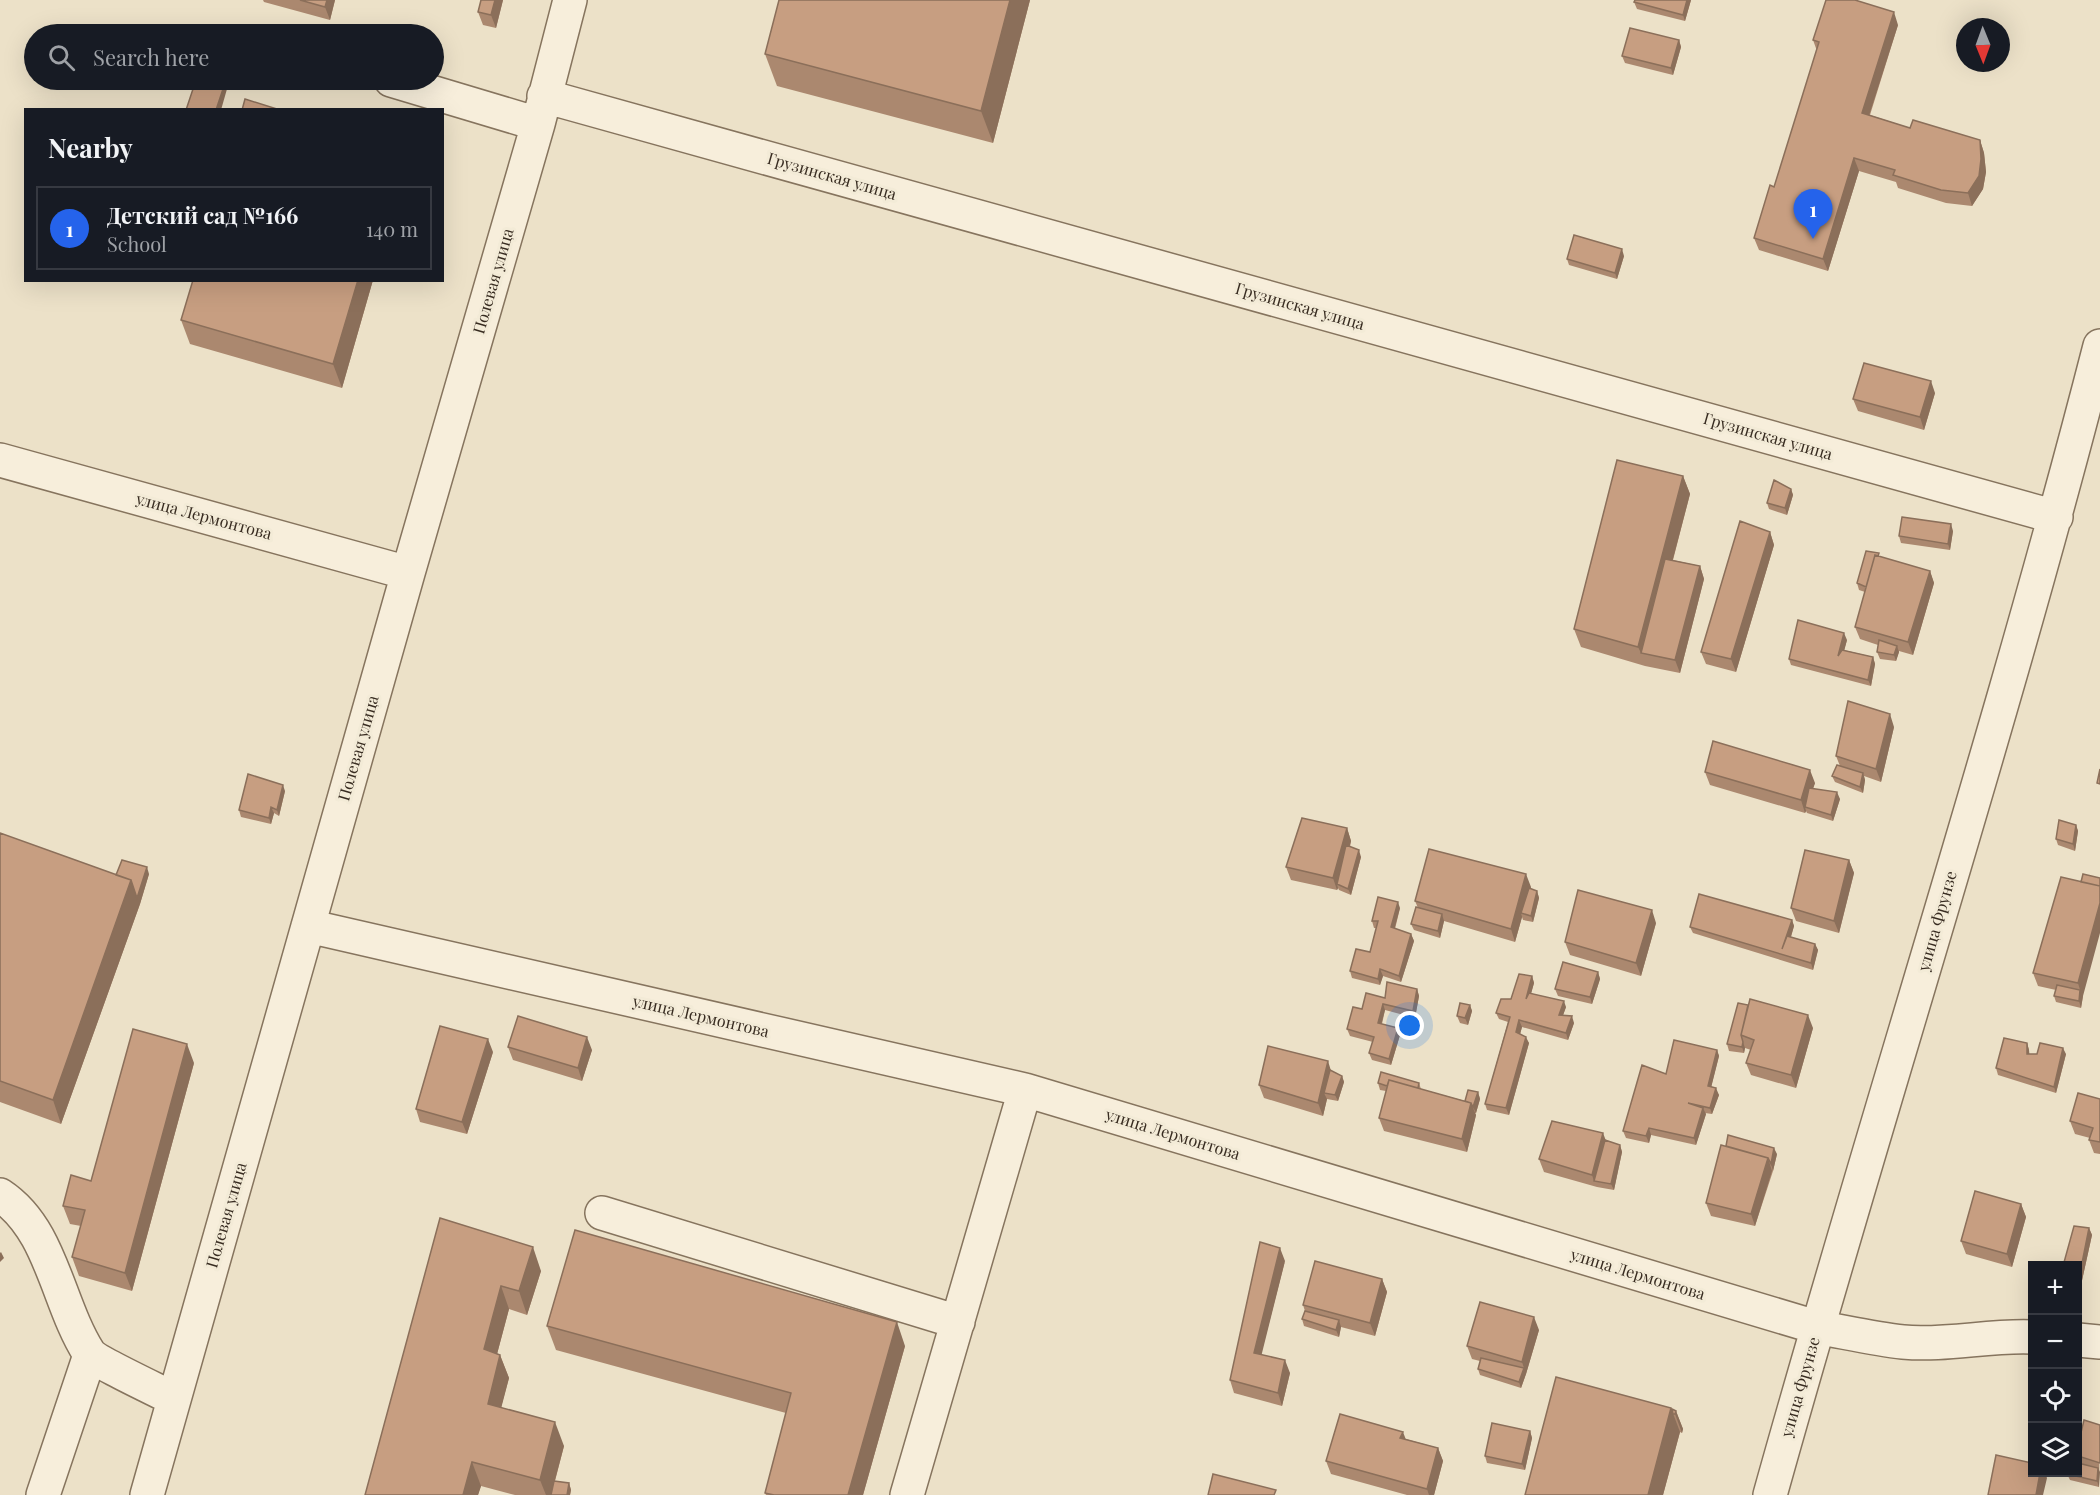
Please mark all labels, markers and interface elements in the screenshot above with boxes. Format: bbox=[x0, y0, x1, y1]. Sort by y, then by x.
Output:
north arrow bbox=[1956, 18, 2010, 72]
search box bbox=[24, 24, 444, 90]
icon: search bbox=[45, 41, 78, 74]
text: Search here bbox=[93, 42, 209, 72]
text: Nearby bbox=[48, 130, 133, 165]
street label: Грузинская улица bbox=[765, 147, 899, 204]
pin: 1 bbox=[1794, 190, 1832, 239]
text: Детский сад №166 bbox=[107, 200, 298, 230]
text: 1 bbox=[66, 215, 73, 242]
text: 140 m bbox=[366, 215, 418, 242]
street label: Полевая улица bbox=[467, 226, 518, 336]
text: School bbox=[107, 230, 167, 257]
street label: Грузинская улица bbox=[1233, 277, 1367, 334]
street label: Грузинская улица bbox=[1701, 407, 1835, 464]
street label: улица Лермонтова bbox=[133, 487, 274, 544]
street label: Полевая улица bbox=[332, 693, 383, 803]
street label: улица Фрунзе bbox=[1912, 868, 1961, 974]
street label: улица Лермонтова bbox=[630, 989, 771, 1041]
your location bbox=[1395, 1011, 1424, 1040]
street label: улица Лермонтова bbox=[1102, 1103, 1243, 1164]
street label: Полевая улица bbox=[200, 1160, 251, 1270]
street label: улица Лермонтова bbox=[1567, 1243, 1708, 1304]
map controls bbox=[2028, 1261, 2082, 1477]
button: + bbox=[2028, 1261, 2082, 1315]
button: − bbox=[2028, 1315, 2082, 1369]
street label: улица Фрунзе bbox=[1775, 1334, 1824, 1440]
button: locate bbox=[2028, 1369, 2082, 1423]
button: layers bbox=[2028, 1423, 2082, 1477]

